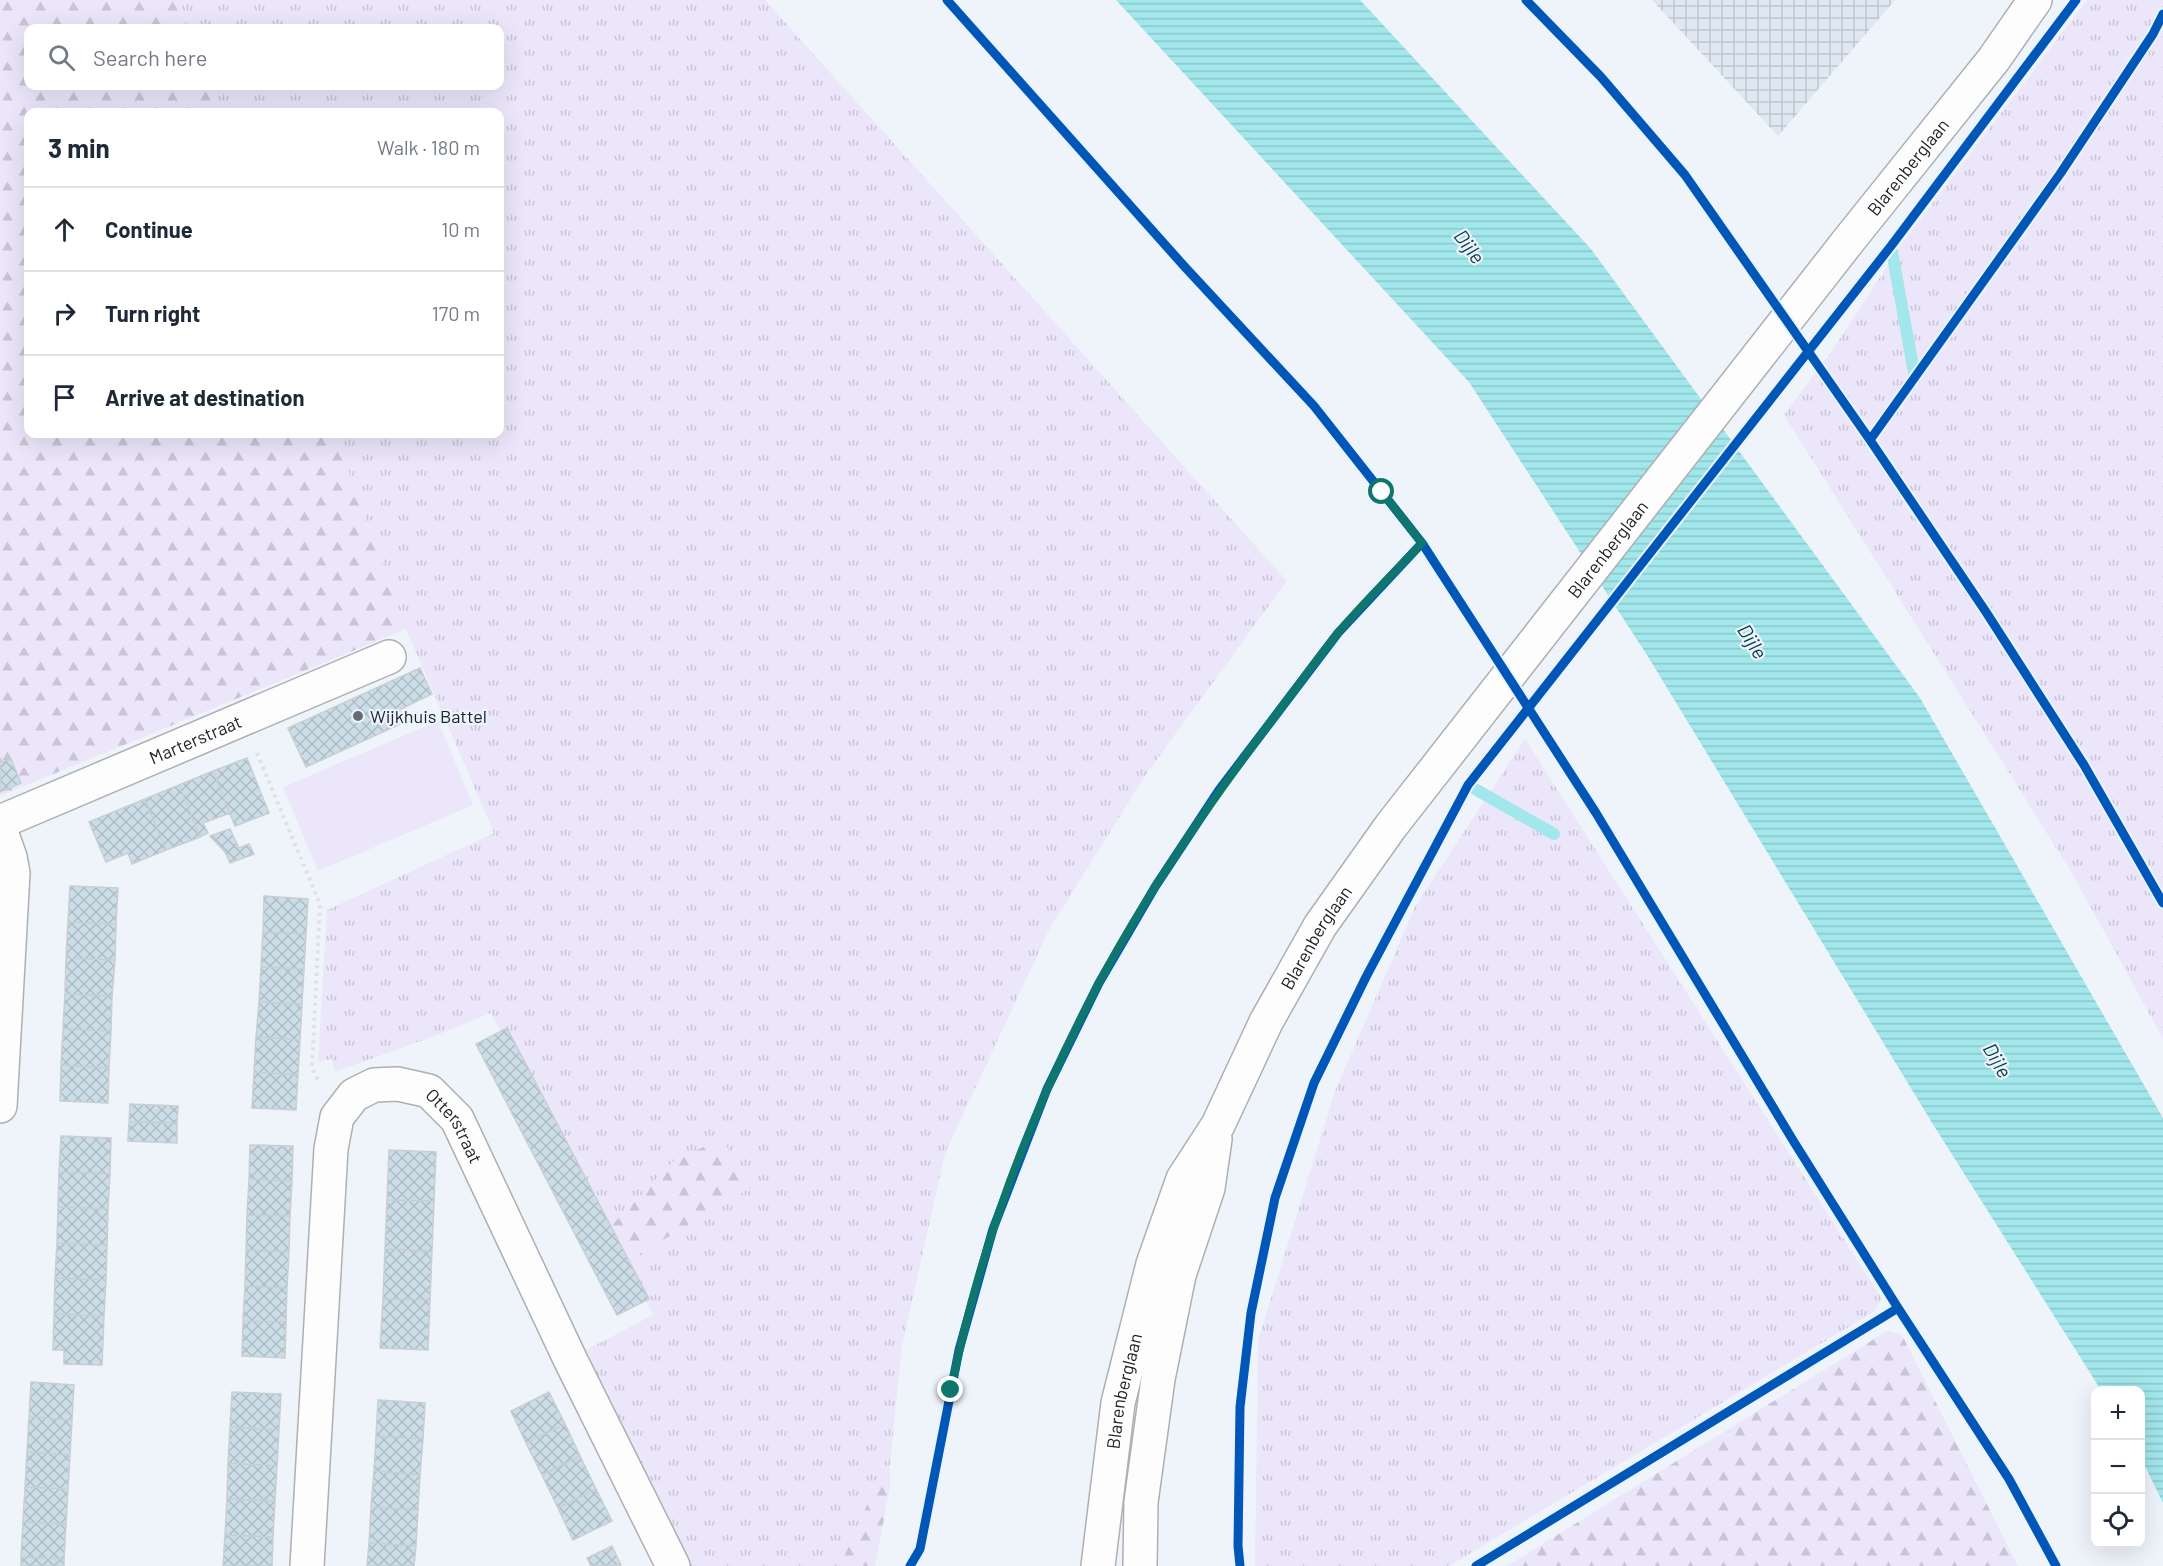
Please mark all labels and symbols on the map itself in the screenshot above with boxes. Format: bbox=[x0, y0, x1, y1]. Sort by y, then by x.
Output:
street label: Blarenberglaan bbox=[1862, 114, 1953, 220]
water label: Dijle bbox=[1449, 224, 1491, 268]
route start bbox=[1368, 478, 1394, 504]
street label: Blarenberglaan bbox=[1562, 496, 1652, 602]
water label: Dijle bbox=[1733, 619, 1773, 663]
place label: Wijkhuis Battel bbox=[370, 705, 487, 727]
marker: Wijkhuis Battel bbox=[351, 709, 365, 723]
street label: Marterstraat bbox=[146, 710, 245, 768]
street label: Blarenberglaan bbox=[1276, 881, 1356, 993]
water label: Dijle bbox=[1978, 1038, 2018, 1082]
street label: Otterstraat bbox=[421, 1083, 487, 1167]
street label: Blarenberglaan bbox=[1101, 1331, 1146, 1450]
route end bbox=[937, 1376, 963, 1402]

